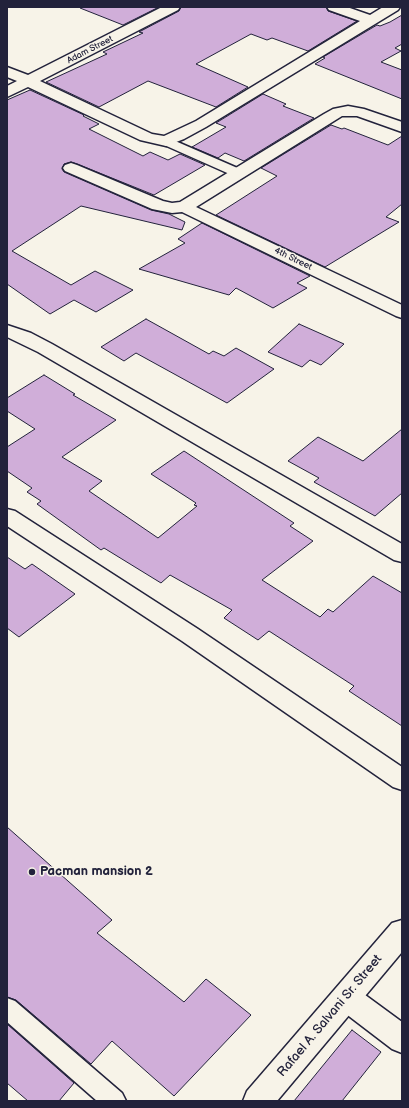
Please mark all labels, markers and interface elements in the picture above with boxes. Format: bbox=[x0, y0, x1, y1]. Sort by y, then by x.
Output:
street label: Adam Street bbox=[65, 34, 115, 66]
street label: 4th Street bbox=[272, 245, 314, 273]
place label: Pacman mansion 2 bbox=[40, 864, 153, 880]
marker: Pacman mansion 2 bbox=[27, 867, 37, 877]
street label: Rafael A. Salvani Sr. Street bbox=[274, 952, 386, 1080]

